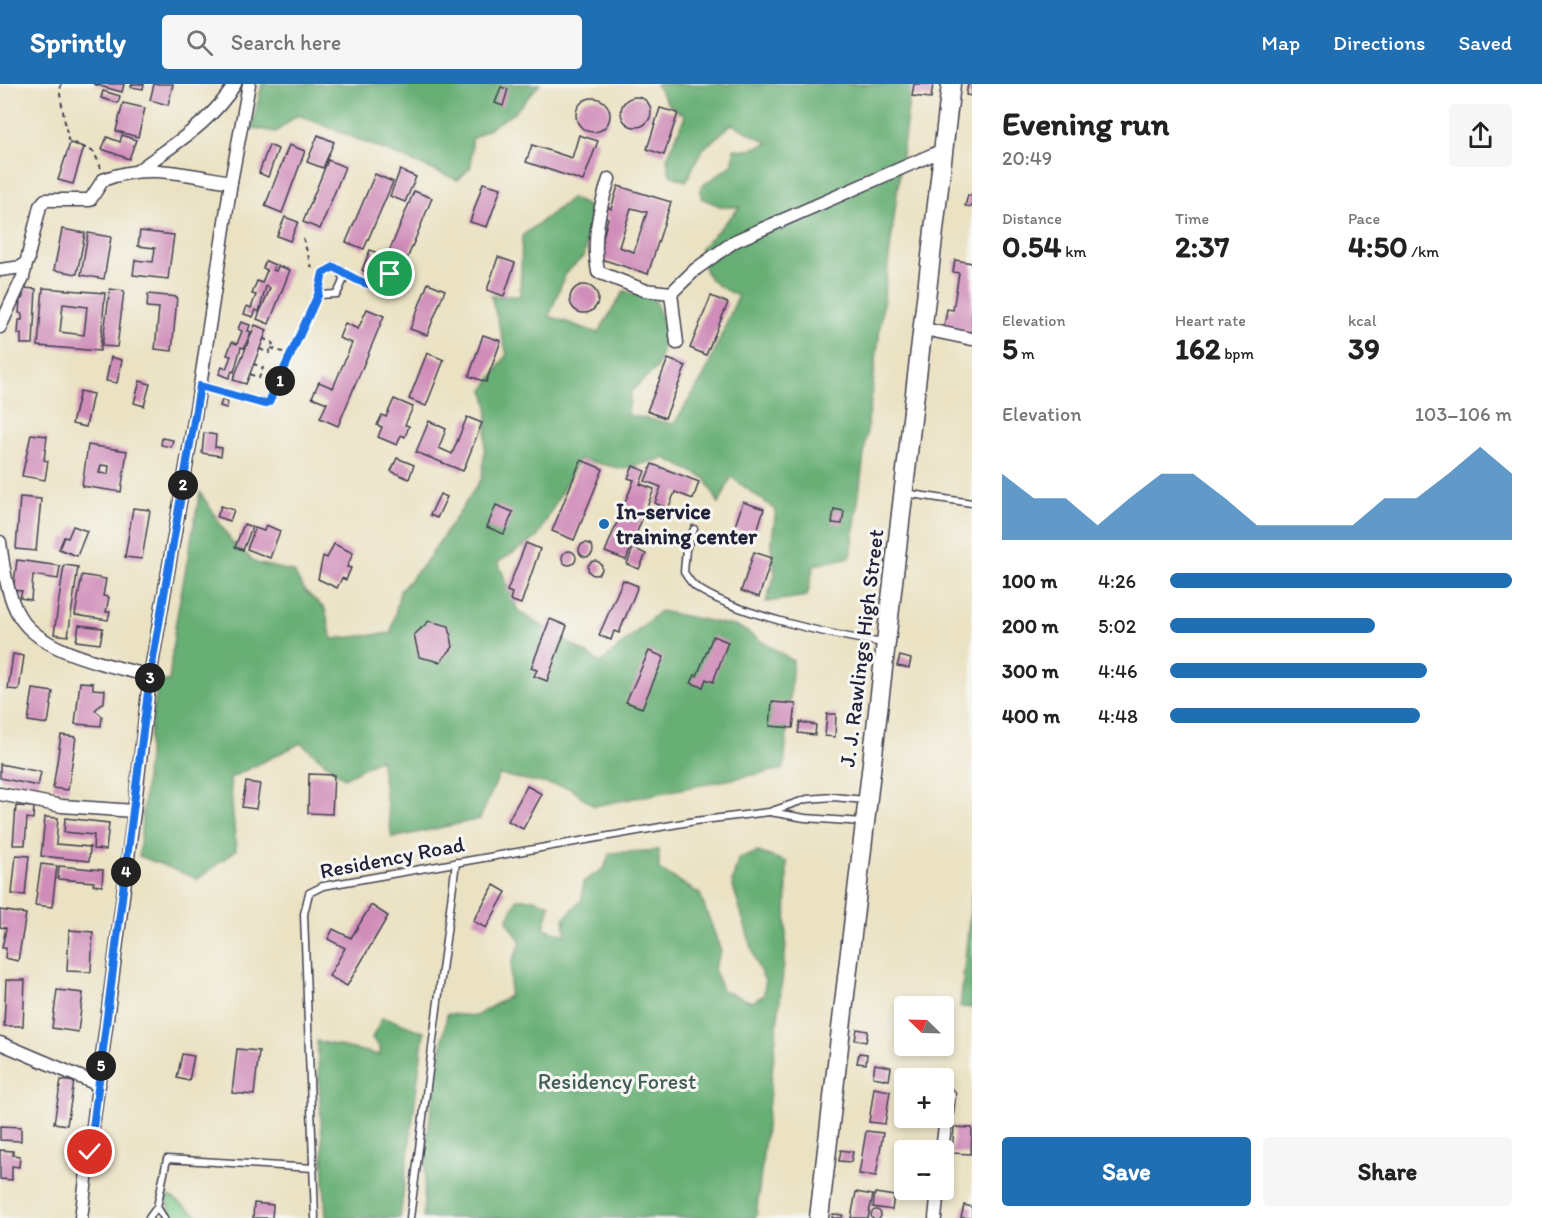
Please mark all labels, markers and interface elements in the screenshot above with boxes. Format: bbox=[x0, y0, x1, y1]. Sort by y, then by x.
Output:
search box bbox=[162, 15, 582, 69]
text: Sprintly bbox=[30, 25, 126, 59]
icon: search bbox=[183, 26, 216, 59]
text: Search here bbox=[231, 29, 341, 56]
text: Map bbox=[1262, 30, 1300, 55]
text: Directions bbox=[1333, 30, 1425, 55]
text: Saved bbox=[1458, 30, 1512, 55]
text: Evening run bbox=[1002, 104, 1169, 143]
button: share bbox=[1449, 104, 1512, 167]
text: 20:49 bbox=[1002, 146, 1052, 170]
text: Distance bbox=[1002, 209, 1062, 228]
text: Time bbox=[1175, 209, 1209, 228]
text: Pace bbox=[1348, 209, 1380, 228]
text: 0.54 bbox=[1002, 228, 1062, 265]
text: 2:37 bbox=[1175, 228, 1229, 265]
text: 4:50 bbox=[1348, 228, 1408, 265]
text: km bbox=[1062, 242, 1086, 261]
text: /km bbox=[1408, 242, 1439, 261]
pin bbox=[364, 248, 415, 299]
icon: arrive bbox=[373, 257, 406, 290]
text: Elevation bbox=[1002, 311, 1066, 330]
text: Heart rate bbox=[1175, 311, 1246, 330]
text: kcal bbox=[1348, 311, 1376, 330]
text: 5 bbox=[1002, 330, 1018, 367]
text: 162 bbox=[1175, 330, 1221, 367]
text: 39 bbox=[1348, 330, 1380, 367]
text: m bbox=[1018, 344, 1035, 363]
text: bpm bbox=[1221, 344, 1254, 363]
pin: 1 bbox=[265, 366, 295, 396]
text: 1 bbox=[276, 371, 284, 390]
text: Elevation bbox=[1002, 402, 1081, 426]
text: 103–106 m bbox=[1415, 402, 1512, 426]
pin: 2 bbox=[168, 470, 198, 500]
text: 2 bbox=[179, 475, 187, 494]
place label: In-service training center bbox=[616, 498, 758, 550]
marker: In-service training center bbox=[597, 517, 611, 531]
street label: J. J. Rawlings High Street bbox=[834, 528, 889, 769]
text: 100 m bbox=[1002, 569, 1057, 593]
text: 4:26 bbox=[1098, 569, 1136, 593]
text: 200 m bbox=[1002, 614, 1058, 638]
text: 5:02 bbox=[1098, 614, 1136, 638]
text: 300 m bbox=[1002, 659, 1059, 683]
text: 4:46 bbox=[1098, 659, 1138, 683]
pin: 3 bbox=[135, 663, 165, 693]
text: 3 bbox=[146, 668, 154, 687]
text: 400 m bbox=[1002, 704, 1060, 728]
text: 4:48 bbox=[1098, 704, 1138, 728]
street label: Residency Road bbox=[318, 830, 467, 885]
pin: 4 bbox=[111, 857, 141, 887]
text: 4 bbox=[121, 862, 131, 881]
north arrow bbox=[894, 996, 954, 1056]
map controls bbox=[894, 996, 954, 1200]
pin: 5 bbox=[86, 1051, 116, 1081]
text: 5 bbox=[97, 1056, 105, 1075]
park label: Residency Forest bbox=[538, 1068, 696, 1095]
button: + bbox=[894, 1068, 954, 1128]
pin bbox=[64, 1126, 115, 1177]
icon: check bbox=[73, 1135, 106, 1168]
button: Save bbox=[1002, 1137, 1251, 1206]
button: Share bbox=[1263, 1137, 1512, 1206]
button: − bbox=[894, 1140, 954, 1200]

